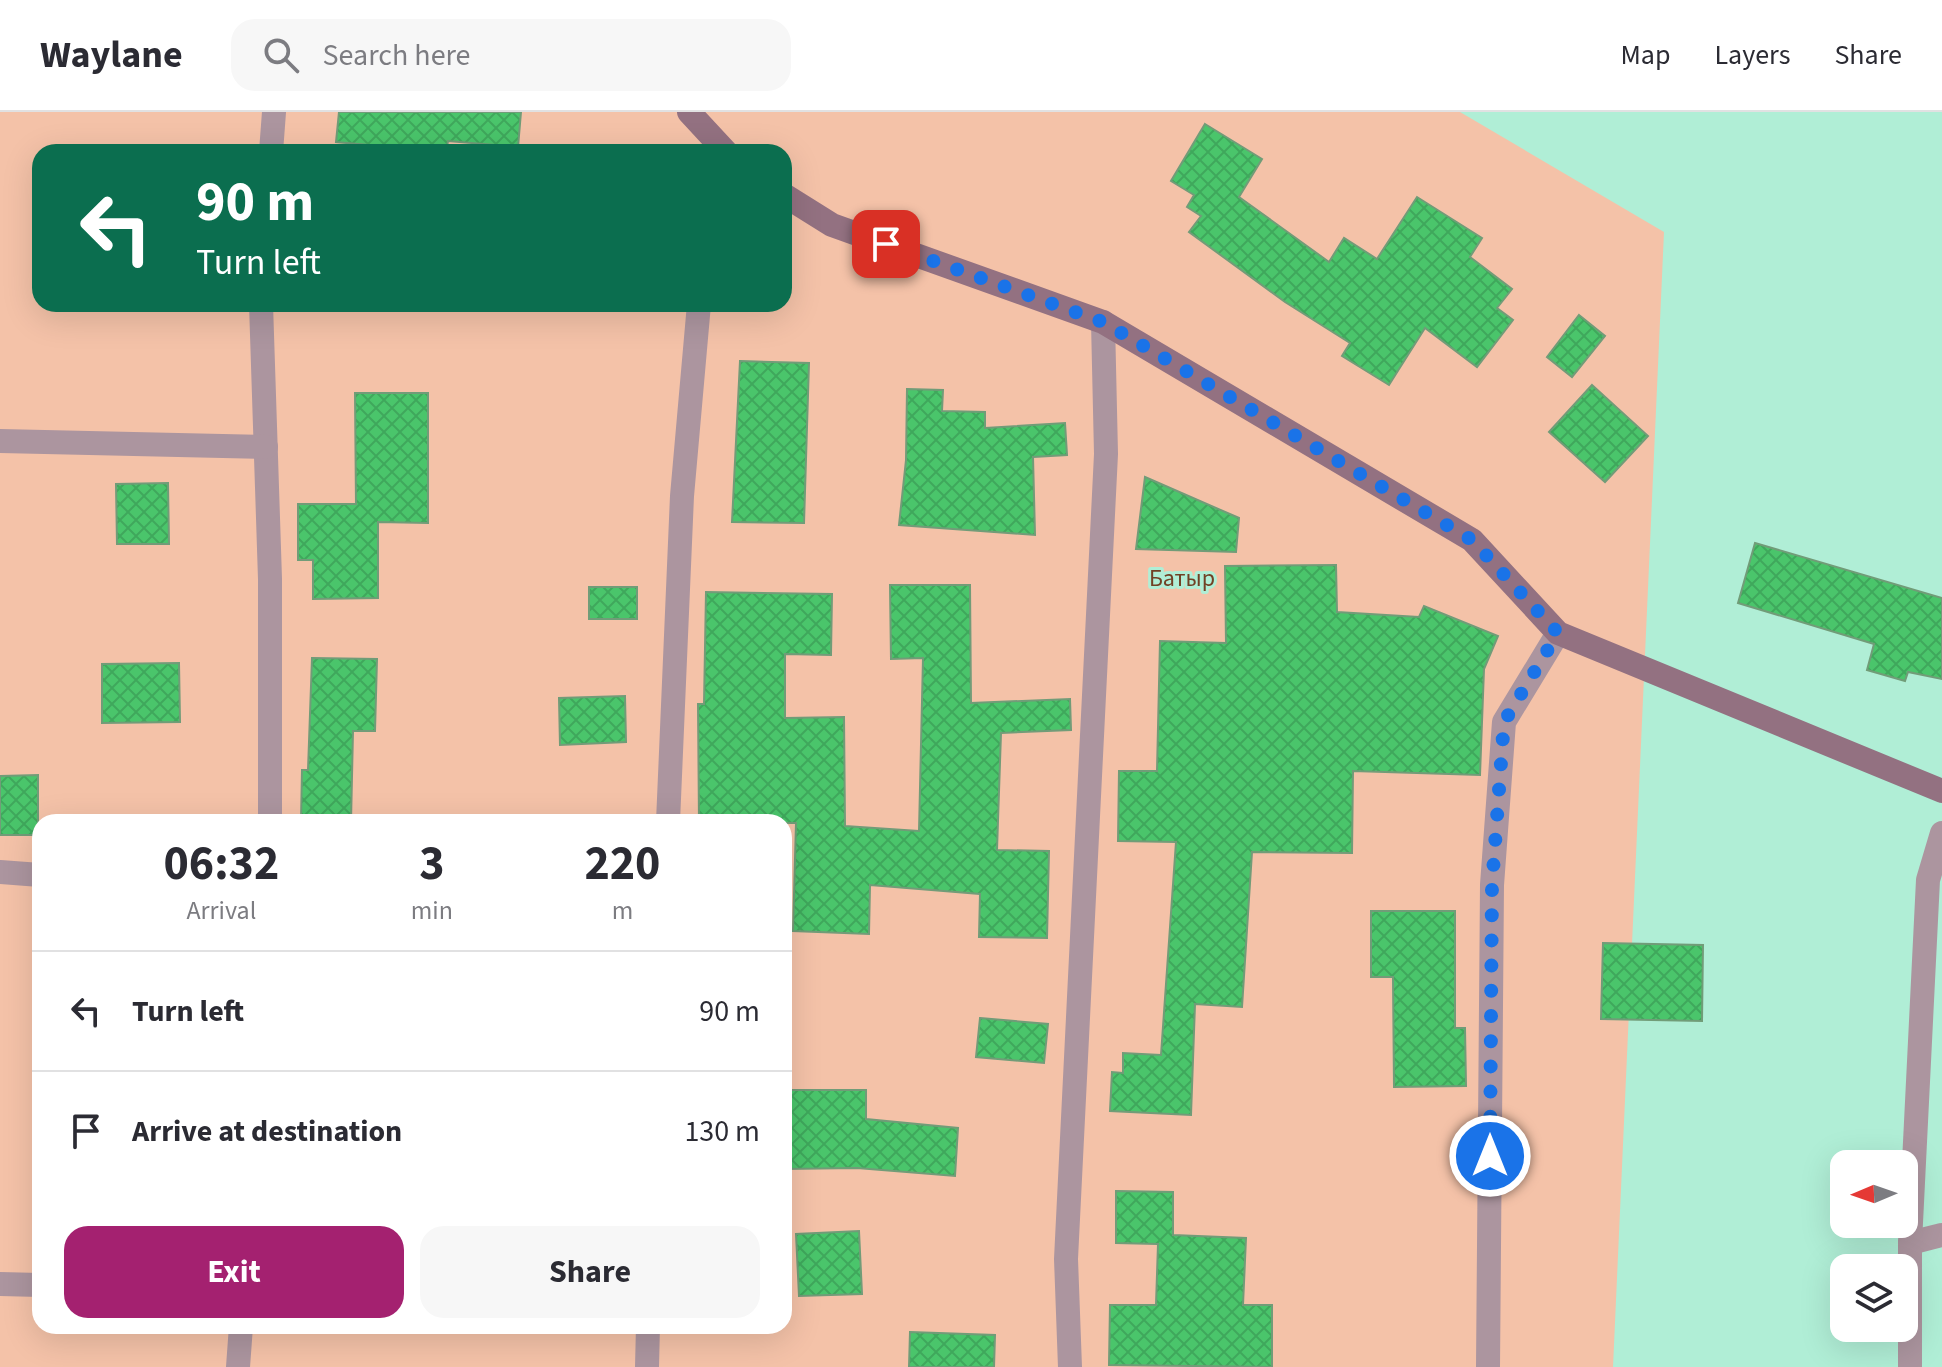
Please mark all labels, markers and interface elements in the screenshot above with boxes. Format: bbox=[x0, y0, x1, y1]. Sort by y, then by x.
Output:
search box bbox=[231, 19, 791, 91]
text: Waylane bbox=[40, 28, 183, 82]
icon: search bbox=[259, 33, 303, 77]
text: Search here bbox=[323, 34, 471, 77]
text: Map bbox=[1620, 35, 1670, 75]
text: Layers bbox=[1714, 35, 1790, 75]
text: Share bbox=[1834, 35, 1902, 75]
text: 90 m bbox=[196, 163, 314, 242]
icon: left bbox=[64, 176, 168, 280]
pin bbox=[852, 210, 920, 278]
icon: arrive bbox=[864, 222, 908, 266]
text: Turn left bbox=[196, 237, 321, 288]
park label: Батыр bbox=[1149, 561, 1215, 596]
text: 06:32 bbox=[163, 830, 279, 898]
text: 3 bbox=[419, 830, 445, 898]
text: 220 bbox=[584, 830, 660, 898]
text: Arrival bbox=[186, 892, 256, 929]
text: min bbox=[411, 892, 453, 929]
text: m bbox=[612, 892, 633, 929]
icon: left bbox=[64, 989, 108, 1033]
text: Turn left bbox=[132, 990, 244, 1033]
text: 90 m bbox=[699, 990, 760, 1033]
icon: arrive bbox=[64, 1109, 108, 1153]
text: Arrive at destination bbox=[132, 1110, 402, 1153]
text: 130 m bbox=[684, 1110, 760, 1153]
position arrow bbox=[1448, 1114, 1532, 1198]
north arrow bbox=[1830, 1150, 1918, 1238]
map controls bbox=[1830, 1150, 1918, 1342]
button: Exit bbox=[64, 1226, 404, 1318]
button: Share bbox=[420, 1226, 760, 1318]
button: layers bbox=[1830, 1254, 1918, 1342]

